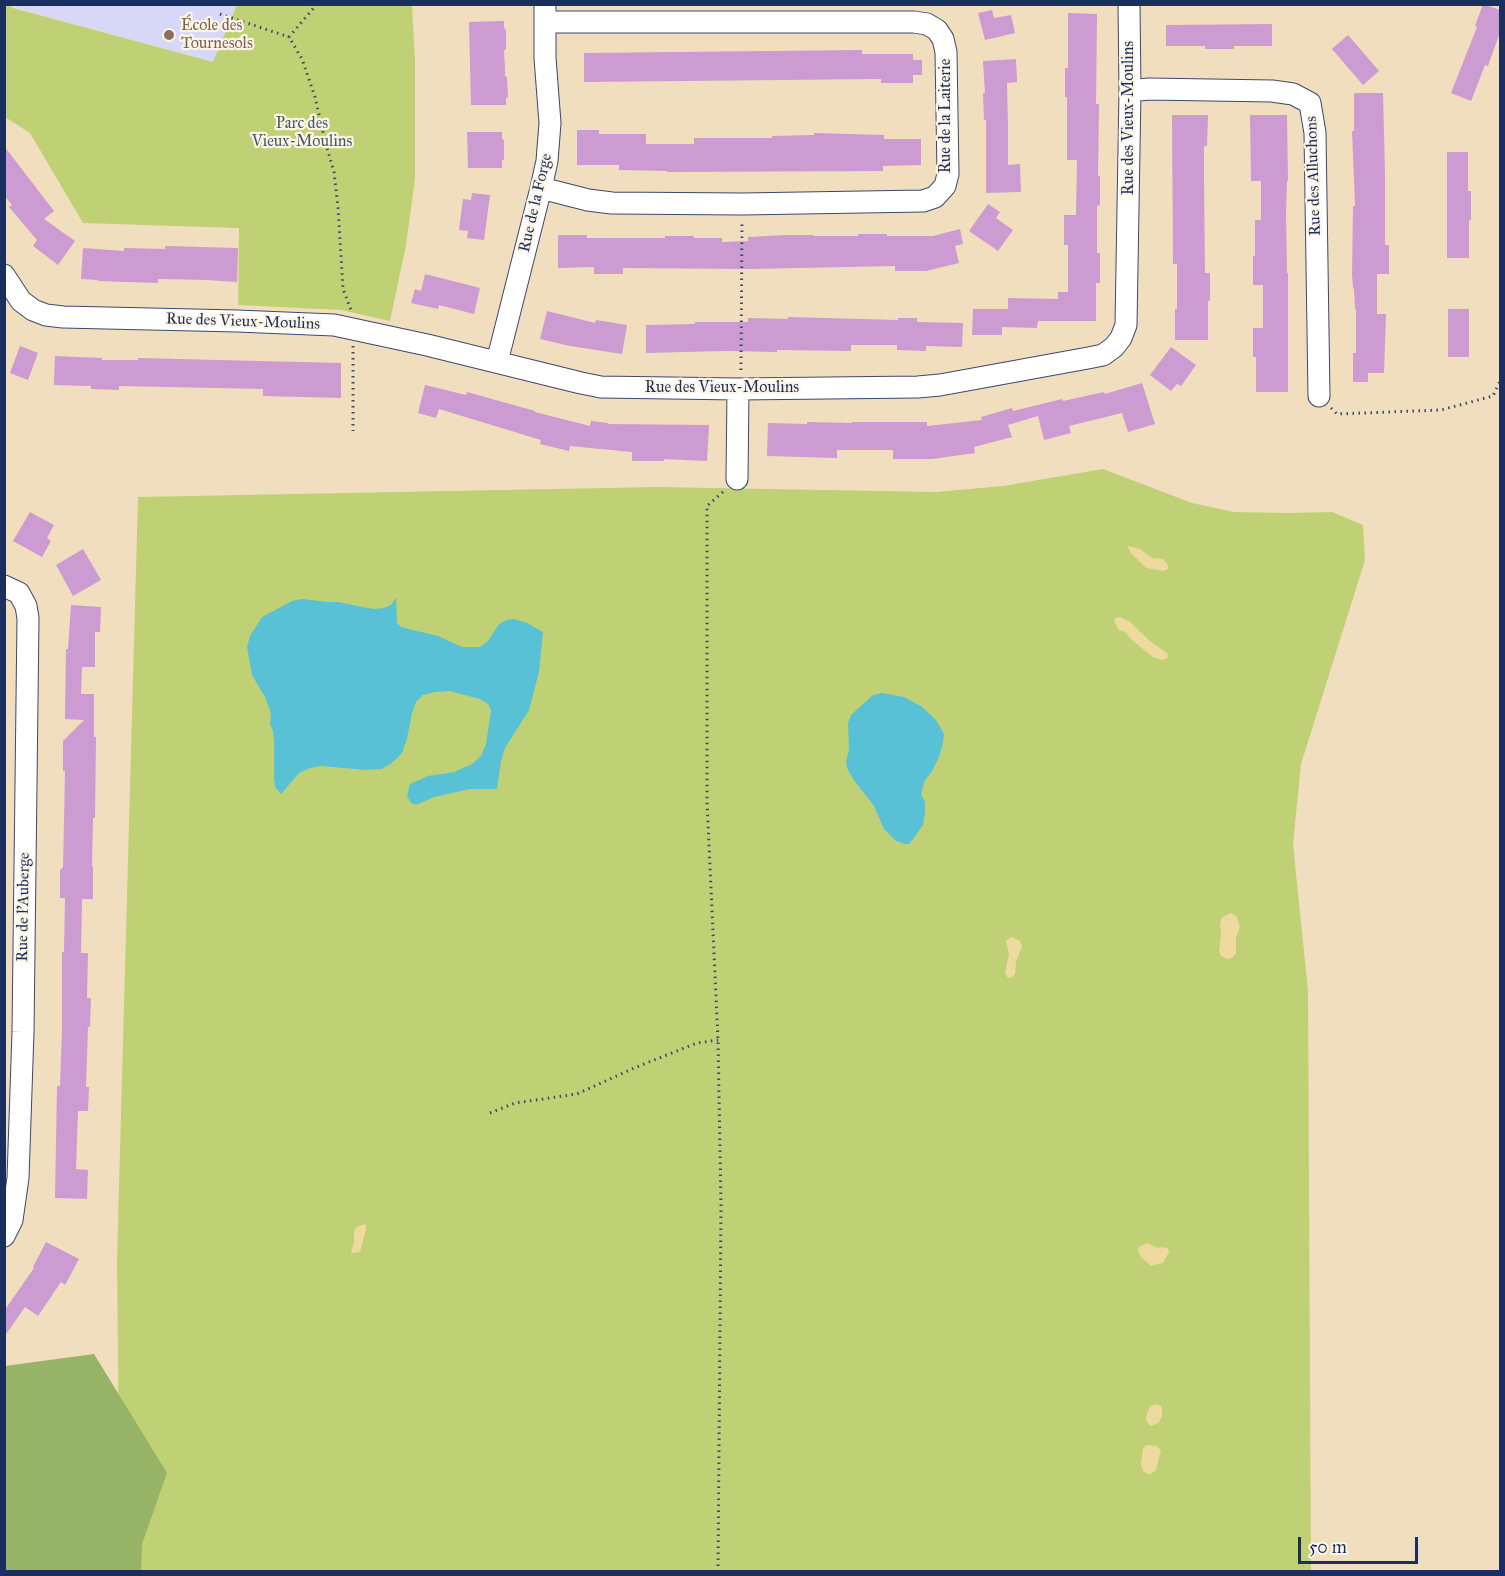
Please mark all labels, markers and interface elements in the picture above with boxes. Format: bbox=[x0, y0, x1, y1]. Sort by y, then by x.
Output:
place label: École des Tournesols bbox=[181, 16, 253, 54]
marker: École des Tournesols bbox=[162, 28, 176, 42]
street label: Rue des Vieux-Moulins bbox=[1119, 41, 1139, 195]
street label: Rue de la Laiterie bbox=[936, 59, 956, 173]
park label: Parc des Vieux-Moulins bbox=[252, 114, 352, 152]
street label: Rue des Alluchons bbox=[1302, 116, 1326, 236]
street label: Rue de la Forge bbox=[515, 152, 557, 254]
street label: Rue des Vieux-Moulins bbox=[166, 310, 320, 334]
street label: Rue des Vieux-Moulins bbox=[645, 378, 799, 398]
street label: Rue de l'Auberge bbox=[13, 852, 35, 962]
scale bar bbox=[1301, 1525, 1421, 1563]
text: 50 m bbox=[1309, 1536, 1347, 1558]

